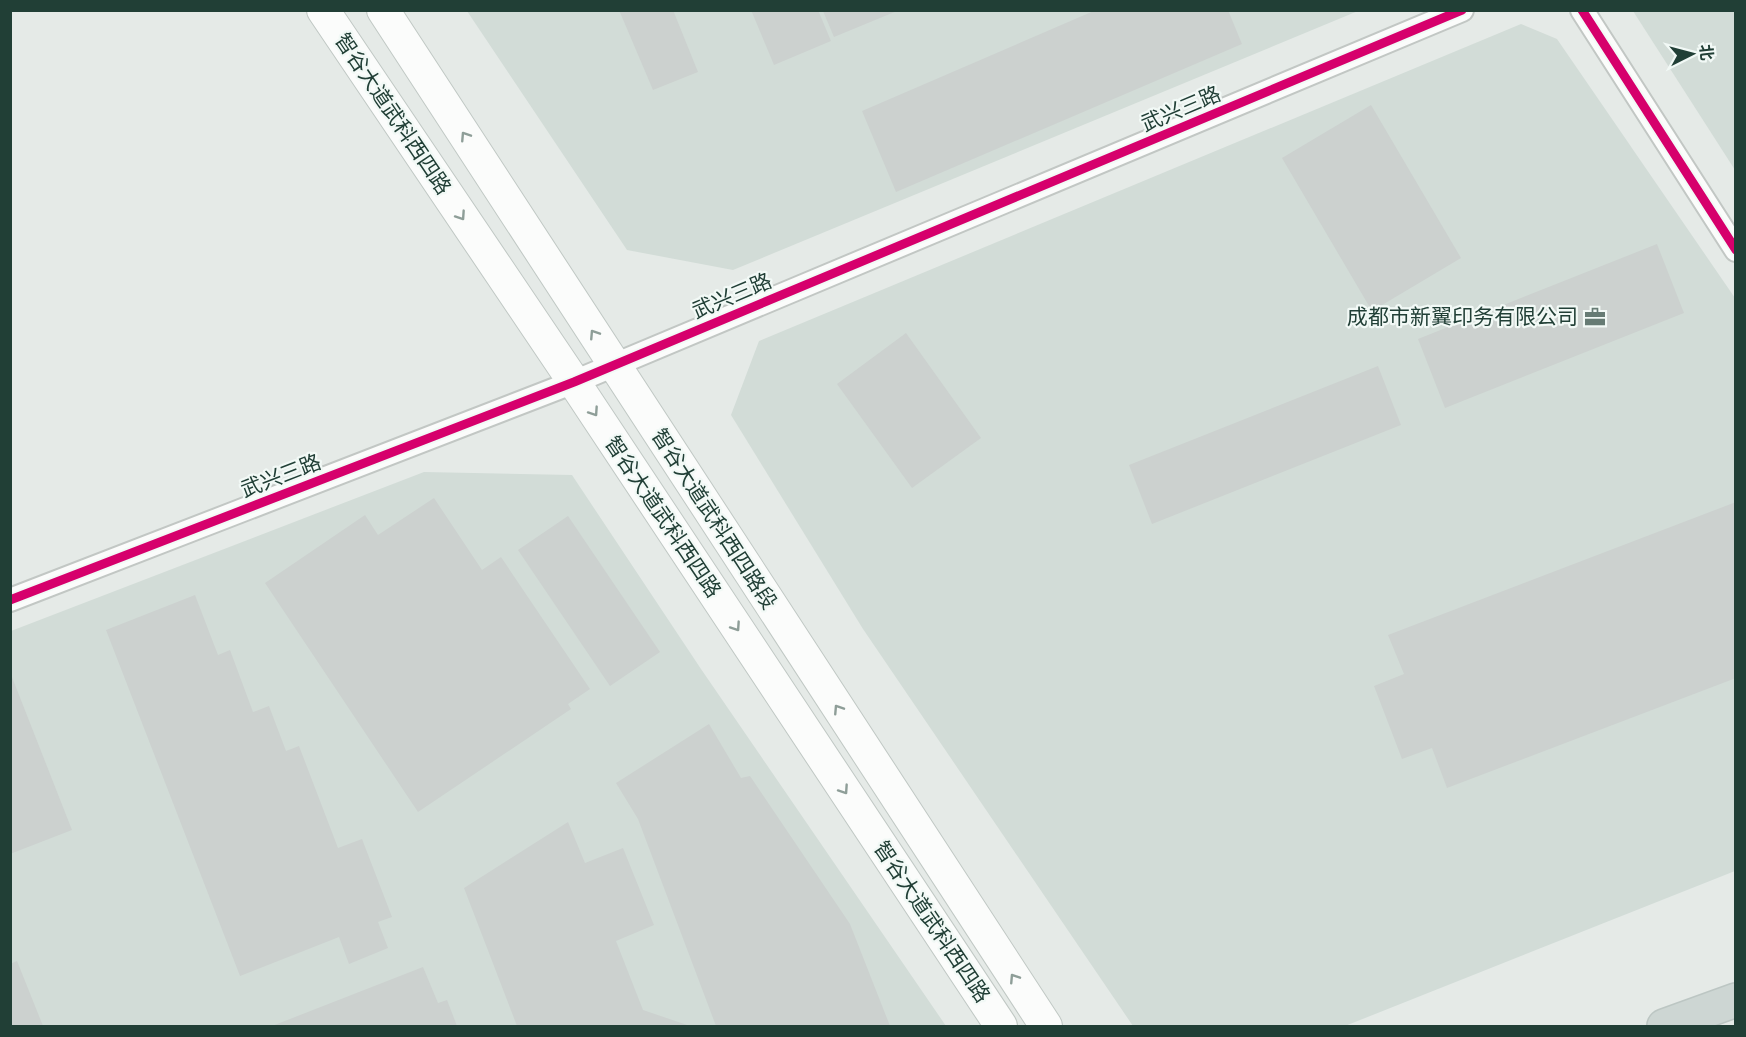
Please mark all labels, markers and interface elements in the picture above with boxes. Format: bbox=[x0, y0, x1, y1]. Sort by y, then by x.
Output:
north arrow bbox=[1662, 24, 1722, 84]
street label: 智谷大道武科西四路 bbox=[330, 28, 457, 199]
text: 北 bbox=[1696, 43, 1718, 61]
street label: 武兴三路 bbox=[1137, 81, 1224, 136]
one-way arrow bbox=[460, 132, 472, 142]
one-way arrow bbox=[454, 209, 465, 220]
street label: 武兴三路 bbox=[688, 268, 775, 323]
place label: 成都市新翼印务有限公司 bbox=[1347, 304, 1578, 329]
office icon: 成都市新翼印务有限公司 bbox=[1583, 305, 1607, 329]
one-way arrow bbox=[590, 330, 601, 341]
one-way arrow bbox=[586, 406, 598, 416]
street label: 智谷大道武科西四路段 bbox=[647, 424, 782, 614]
street label: 智谷大道武科西四路 bbox=[600, 431, 727, 602]
street label: 武兴三路 bbox=[237, 449, 325, 502]
one-way arrow bbox=[729, 620, 740, 631]
one-way arrow bbox=[834, 705, 845, 716]
one-way arrow bbox=[837, 783, 848, 794]
street label: 智谷大道武科西四路 bbox=[869, 836, 996, 1007]
one-way arrow bbox=[1010, 973, 1021, 984]

